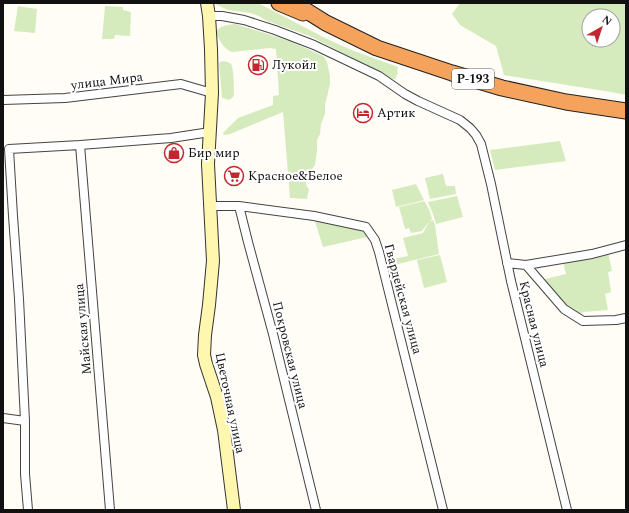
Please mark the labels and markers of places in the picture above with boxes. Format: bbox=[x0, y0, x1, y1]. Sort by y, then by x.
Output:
fuel station icon: Лукойл bbox=[247, 54, 269, 76]
place label: Лукойл bbox=[272, 55, 316, 75]
hotel icon: Артик bbox=[352, 102, 374, 124]
place label: Артик bbox=[377, 103, 415, 123]
shop icon: Бир мир bbox=[163, 142, 185, 164]
place label: Бир мир bbox=[188, 143, 240, 163]
supermarket icon: Красное&Белое bbox=[223, 165, 245, 187]
place label: Красное&Белое bbox=[248, 166, 343, 186]

